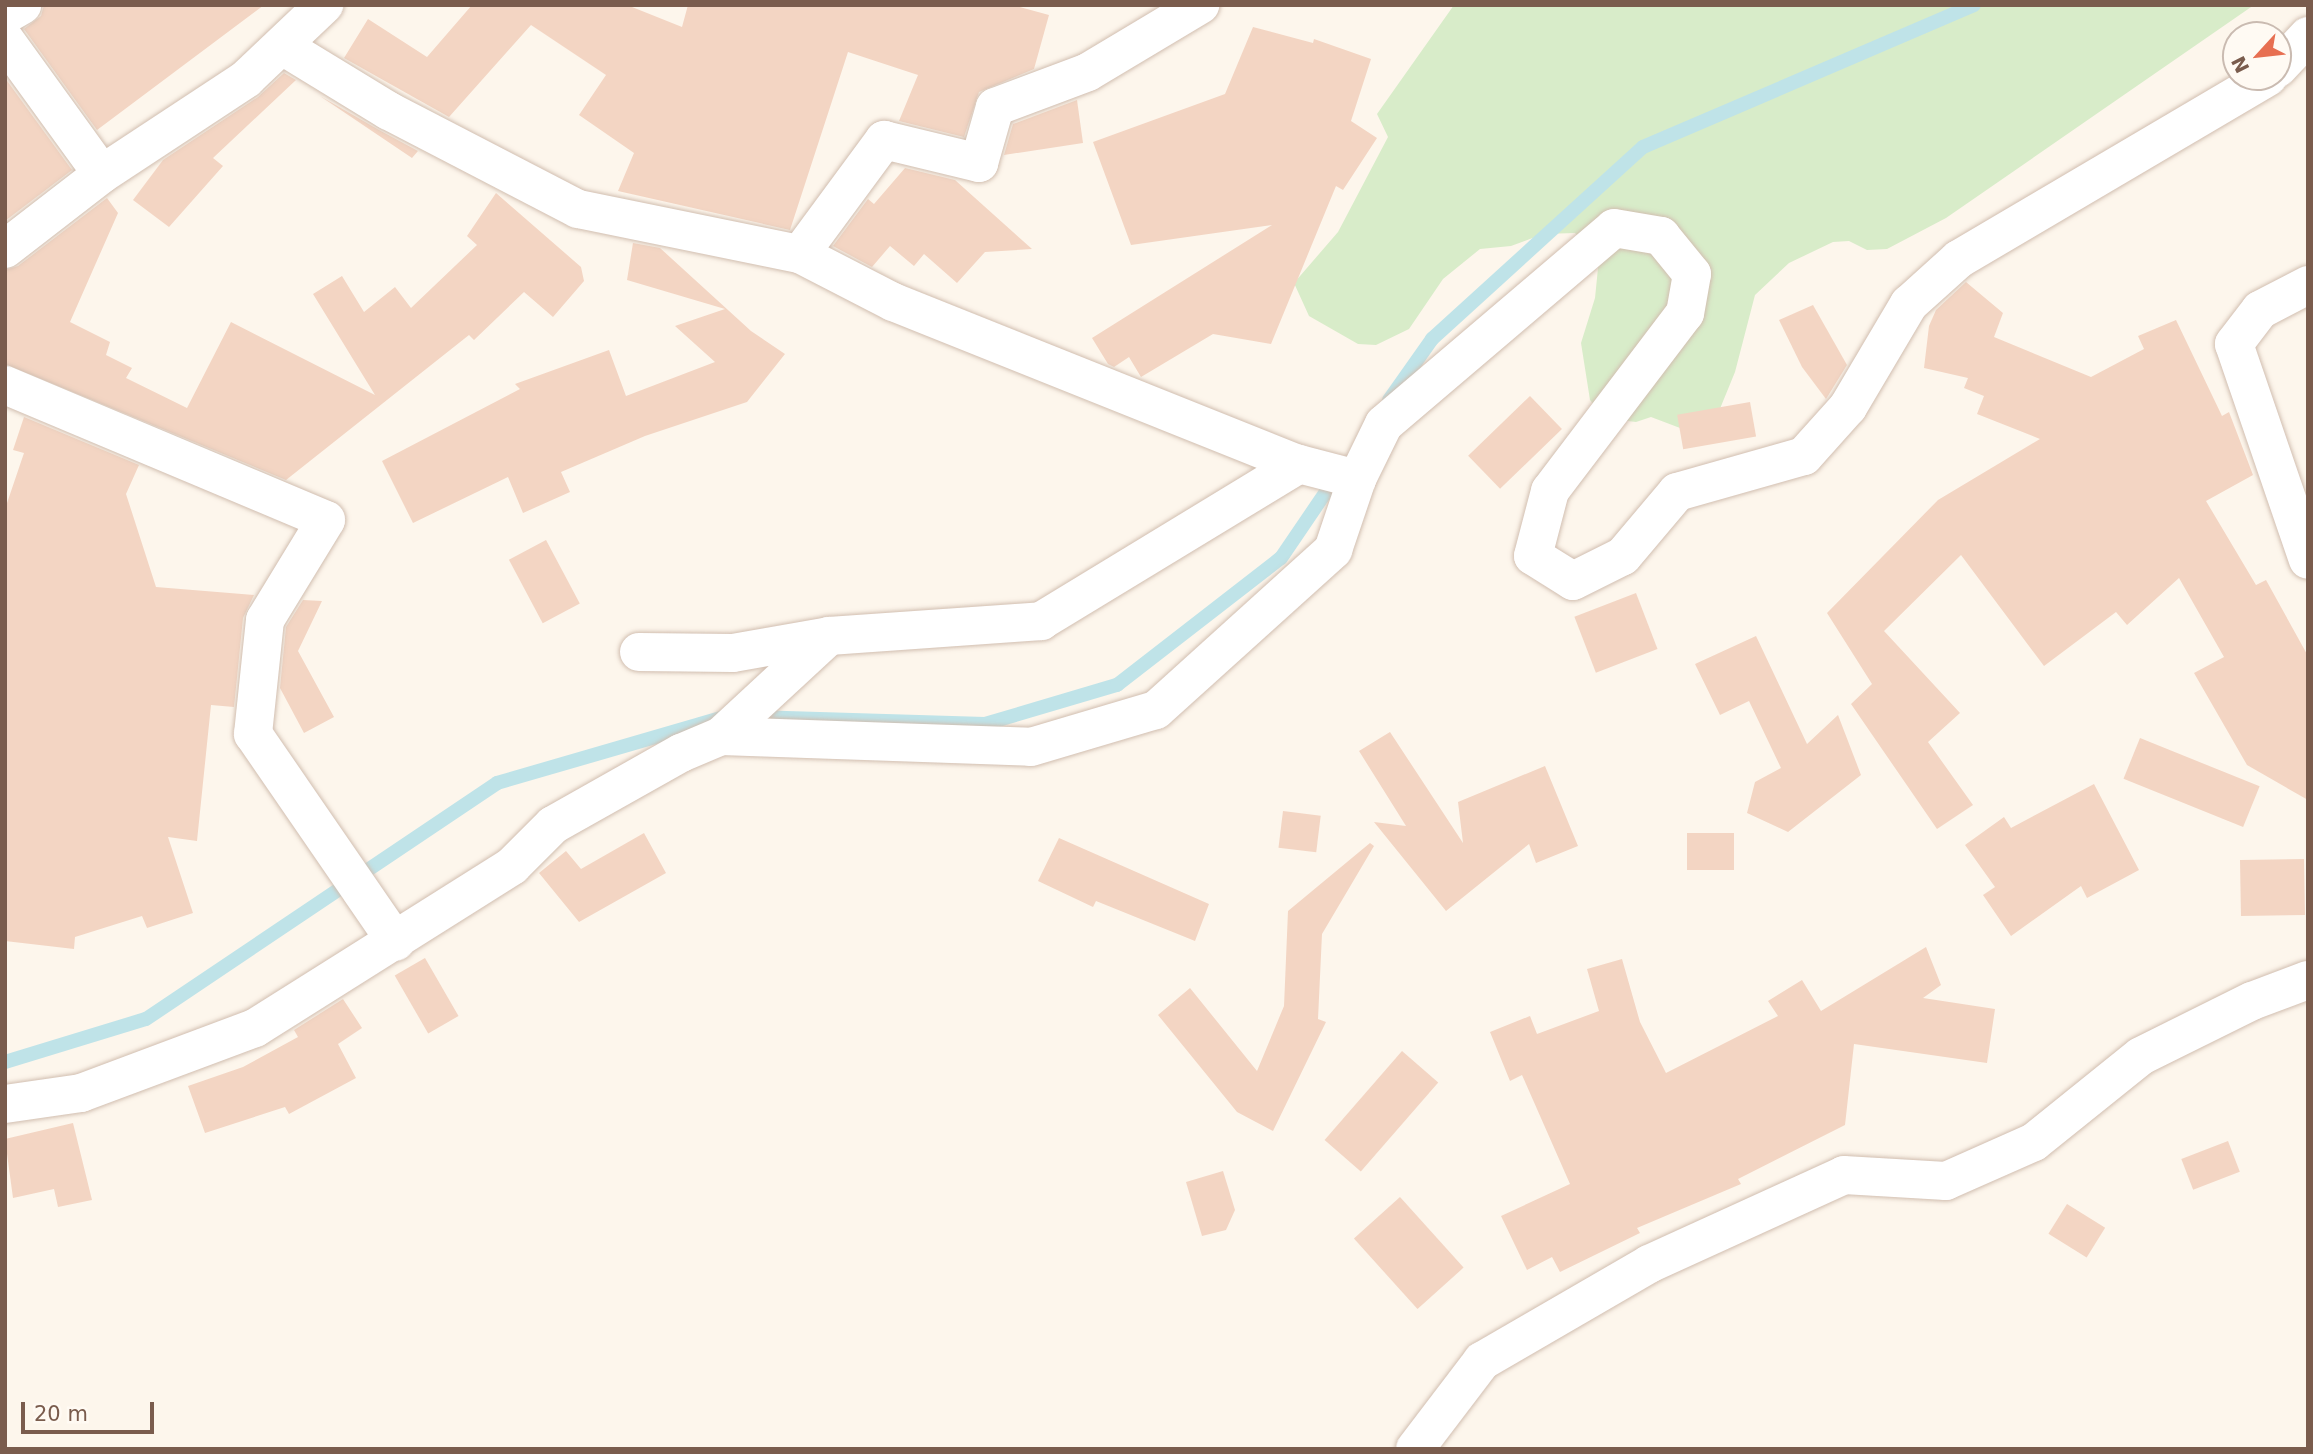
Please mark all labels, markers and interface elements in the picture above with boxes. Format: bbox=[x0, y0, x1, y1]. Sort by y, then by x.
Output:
north arrow bbox=[2222, 21, 2292, 91]
text: N bbox=[2227, 53, 2253, 77]
scale bar bbox=[24, 1388, 158, 1432]
text: 20 m bbox=[34, 1402, 88, 1426]

